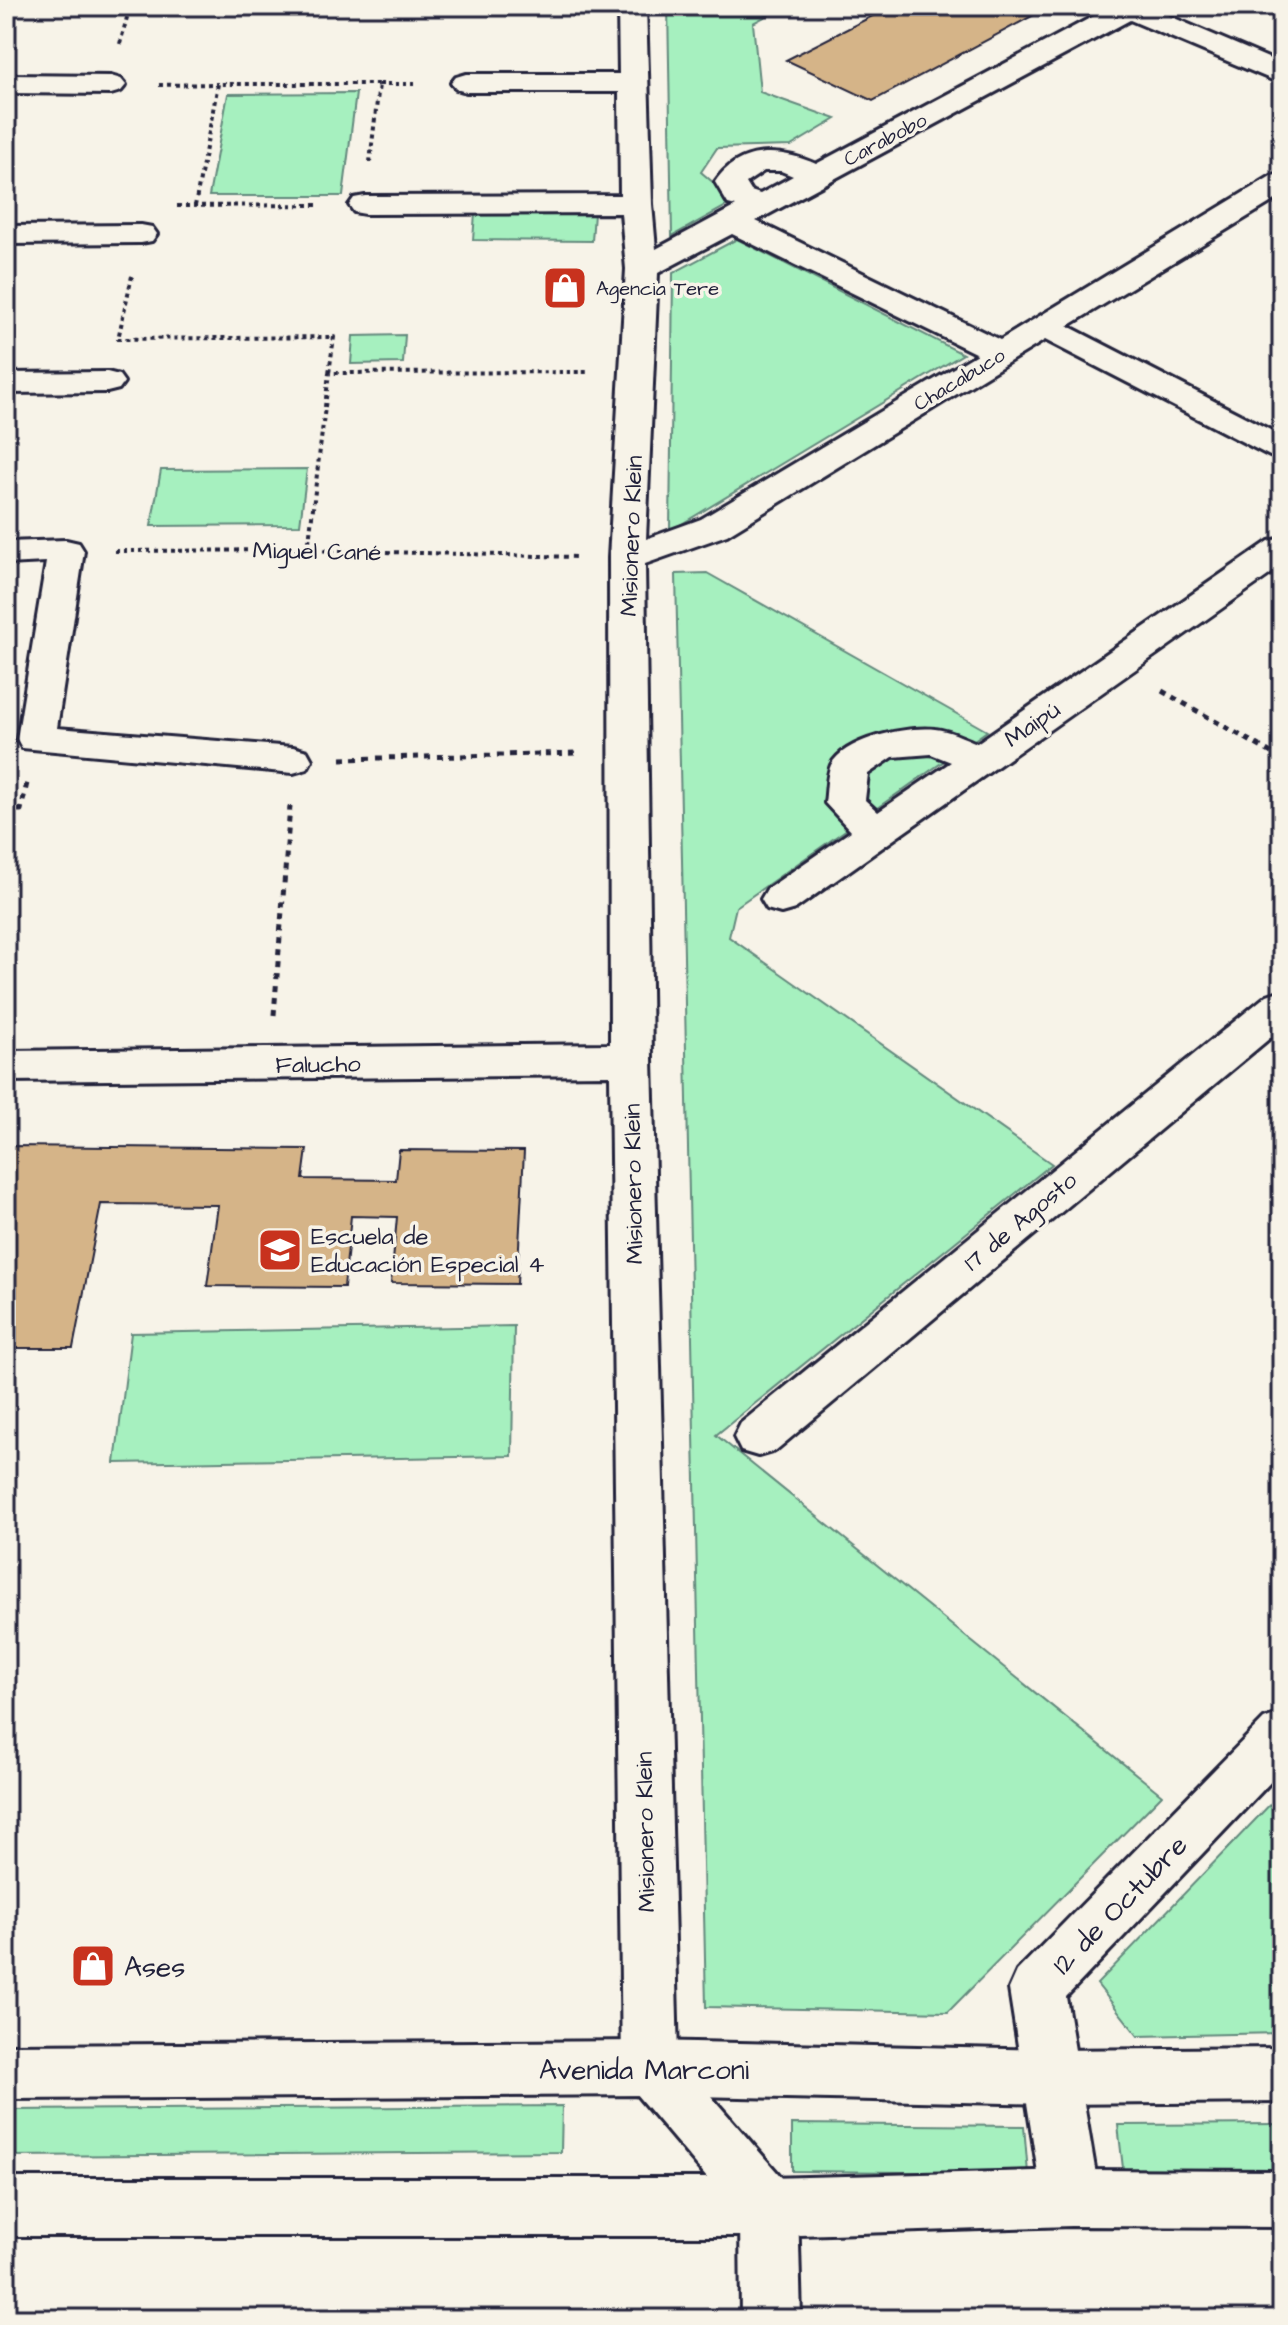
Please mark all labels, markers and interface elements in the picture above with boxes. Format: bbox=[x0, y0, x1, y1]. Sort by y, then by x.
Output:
street label: Carabobo bbox=[839, 106, 932, 173]
shop icon: Agencia Tere bbox=[541, 264, 589, 312]
place label: Agencia Tere bbox=[596, 275, 719, 304]
street label: Chacabuco bbox=[908, 341, 1011, 418]
street label: Misionero Klein bbox=[612, 455, 652, 617]
street label: Miguel Cané bbox=[252, 534, 382, 571]
street label: Maipú bbox=[998, 693, 1067, 756]
street label: Falucho bbox=[275, 1047, 361, 1083]
street label: Misionero Klein bbox=[616, 1103, 652, 1265]
street label: 17 de Agosto bbox=[957, 1164, 1086, 1280]
place label: Escuela de Educación Especial 4 bbox=[311, 1220, 544, 1282]
school or university icon: Escuela de Educación Especial 4 bbox=[256, 1226, 304, 1274]
street label: Misionero Klein bbox=[628, 1751, 664, 1913]
street label: 12 de Octubre bbox=[1044, 1827, 1197, 1983]
shop icon: Ases bbox=[69, 1942, 117, 1990]
place label: Ases bbox=[124, 1948, 185, 1987]
street label: Avenida Marconi bbox=[539, 2051, 749, 2090]

